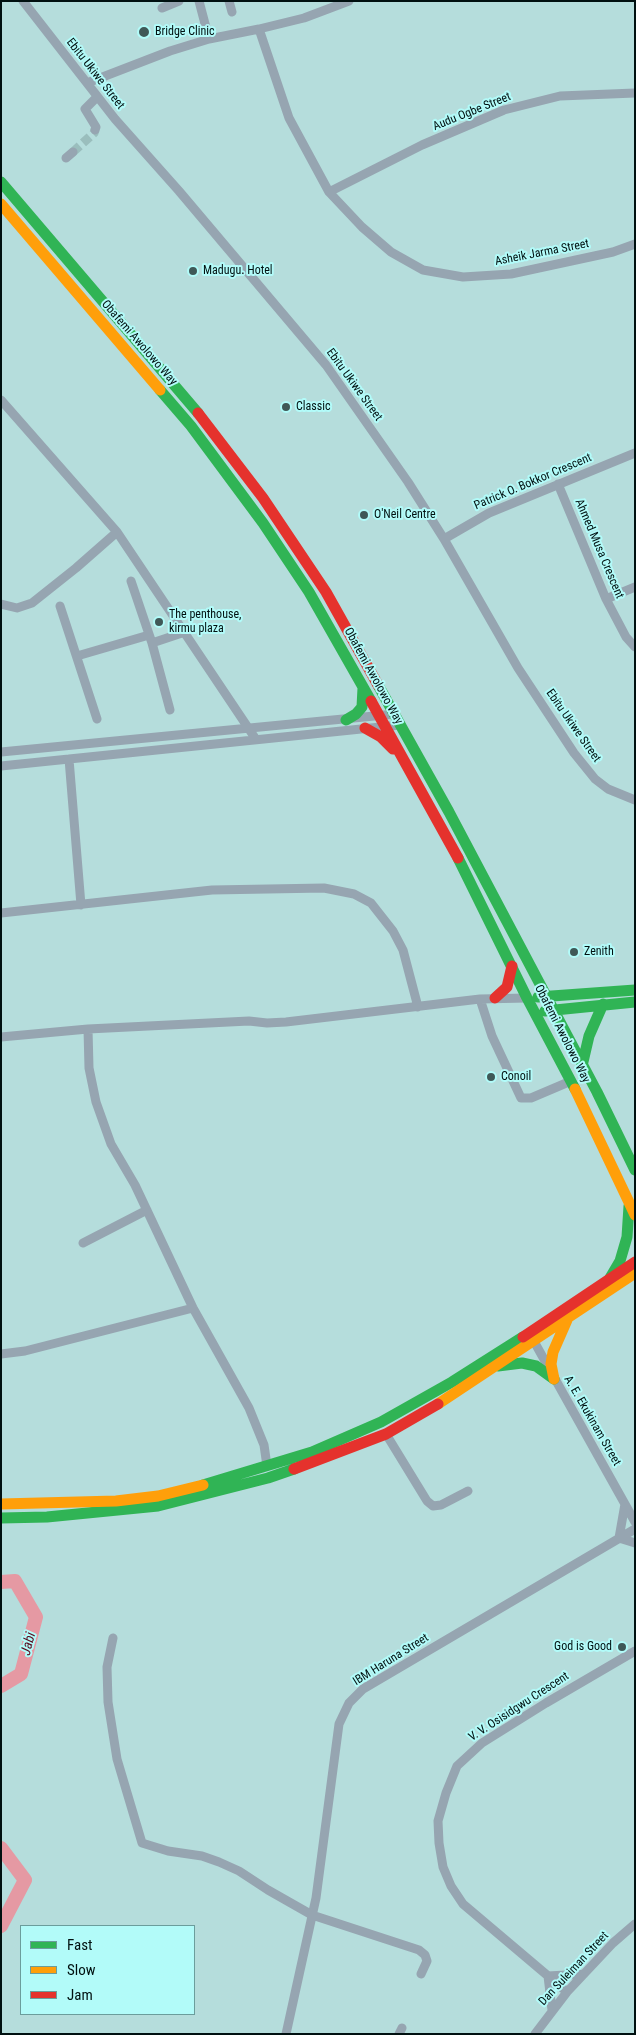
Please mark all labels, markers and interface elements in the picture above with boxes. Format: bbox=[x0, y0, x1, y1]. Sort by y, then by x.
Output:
marker: Bridge Clinic bbox=[137, 25, 151, 39]
place label: Bridge Clinic bbox=[155, 25, 215, 39]
street label: Ebitu Ukiwe Street bbox=[63, 36, 127, 112]
street label: Audu Ogbe Street bbox=[431, 90, 513, 134]
street label: Asheik Jarma Street bbox=[494, 237, 590, 269]
place label: Madugu. Hotel bbox=[203, 264, 273, 278]
marker: Madugu. Hotel bbox=[187, 265, 199, 277]
street label: Obafemi Awolowo Way bbox=[98, 297, 180, 389]
street label: Ebitu Ukiwe Street bbox=[323, 346, 385, 424]
place label: Classic bbox=[296, 400, 331, 414]
marker: Classic bbox=[280, 401, 292, 413]
street label: Patrick O. Bokkor Crescent bbox=[472, 451, 594, 513]
street label: Ahmed Musa Crescent bbox=[571, 497, 627, 601]
place label: O'Neil Centre bbox=[374, 508, 436, 522]
marker: O'Neil Centre bbox=[358, 509, 370, 521]
place label: The penthouse, kirmu plaza bbox=[169, 608, 241, 636]
marker: The penthouse, kirmu plaza bbox=[153, 616, 165, 628]
street label: Obafemi Awolowo Way bbox=[340, 625, 406, 727]
street label: Ebitu Ukiwe Street bbox=[542, 687, 604, 765]
place label: Zenith bbox=[584, 945, 614, 959]
marker: Zenith bbox=[568, 946, 580, 958]
street label: Obafemi Awolowo Way bbox=[531, 983, 593, 1085]
place label: Conoil bbox=[501, 1070, 531, 1084]
marker: Conoil bbox=[485, 1071, 497, 1083]
street label: A. E. Ekukinam Street bbox=[560, 1373, 624, 1469]
water label: Jabi bbox=[18, 1631, 40, 1657]
street label: IBM Haruna Street bbox=[351, 1631, 431, 1689]
place label: God is Good bbox=[554, 1640, 612, 1654]
marker: God is Good bbox=[616, 1641, 628, 1653]
street label: V. V. Osisidgwu Crescent bbox=[466, 1669, 572, 1745]
legend bbox=[20, 1925, 195, 2015]
street label: Dan Suleiman Street bbox=[536, 1929, 612, 2009]
text: Fast bbox=[67, 1936, 92, 1954]
text: Slow bbox=[67, 1961, 96, 1979]
text: Jam bbox=[67, 1986, 93, 2004]

